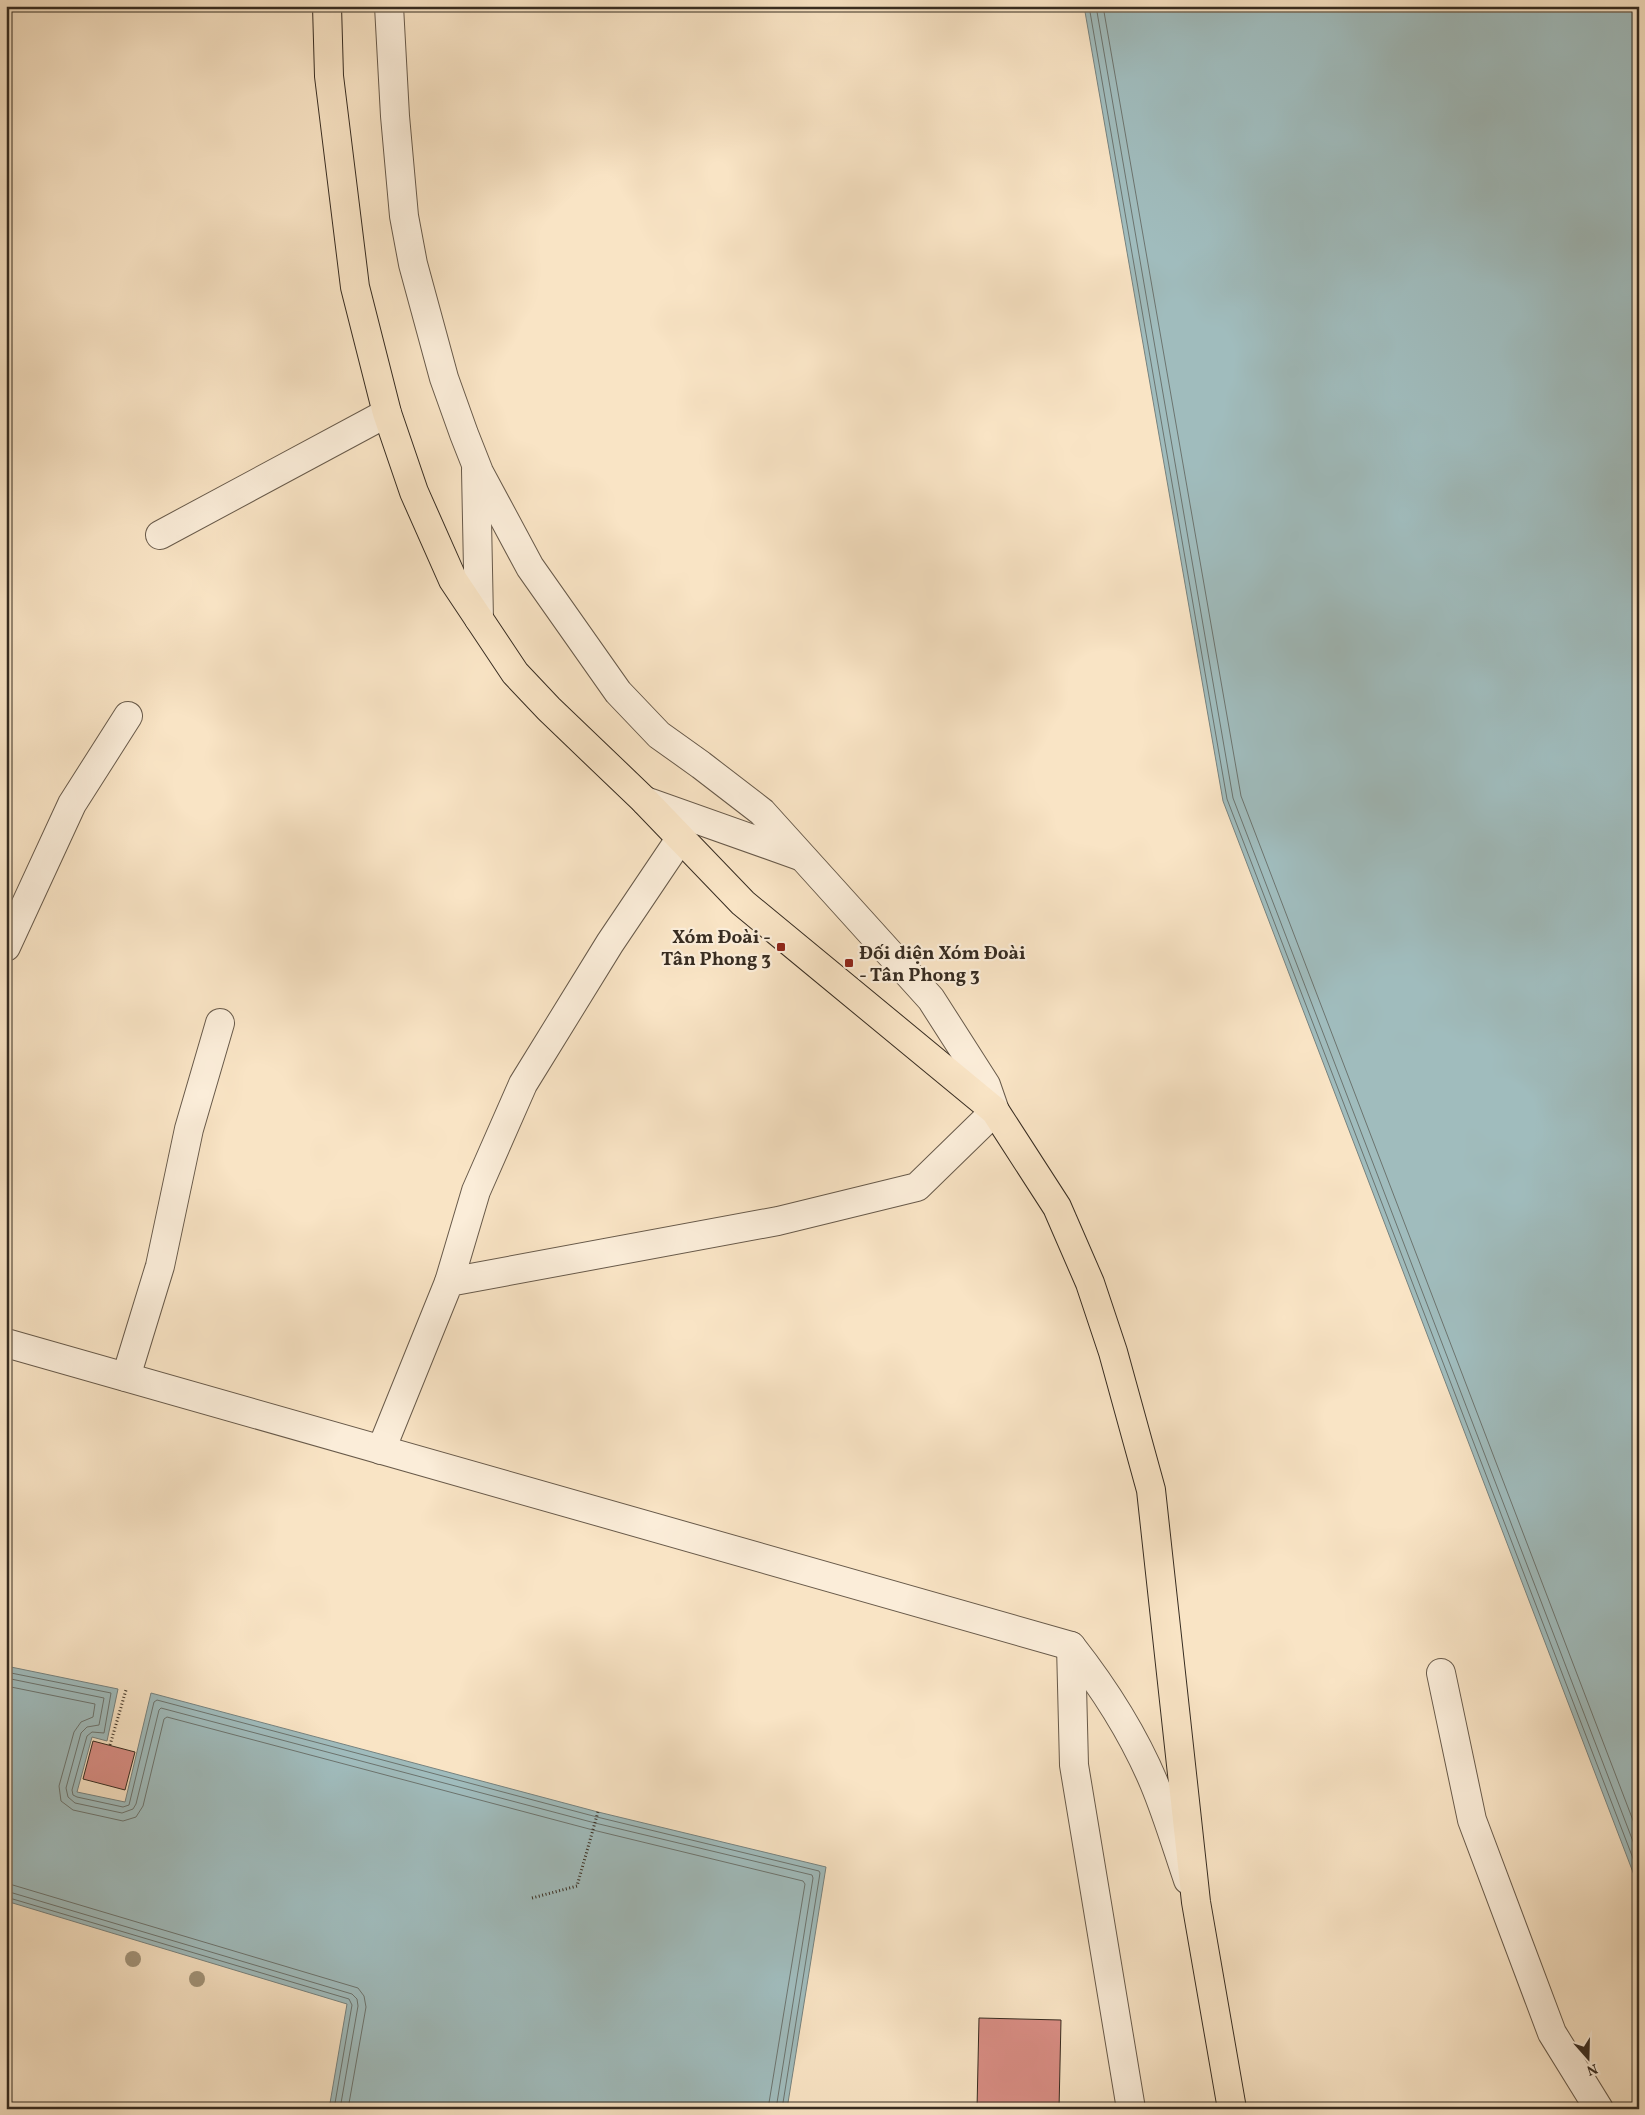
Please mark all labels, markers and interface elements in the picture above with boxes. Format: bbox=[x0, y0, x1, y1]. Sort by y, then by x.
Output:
place label: Xóm Đoài - Tân Phong 3 bbox=[661, 925, 771, 973]
marker: Xóm Đoài - Tân Phong 3 bbox=[775, 941, 787, 953]
place label: Đối diện Xóm Đoài - Tân Phong 3 bbox=[859, 941, 1026, 989]
marker: Đối diện Xóm Đoài - Tân Phong 3 bbox=[843, 957, 855, 969]
north arrow bbox=[1562, 2032, 1612, 2082]
text: N bbox=[1584, 2058, 1600, 2079]

